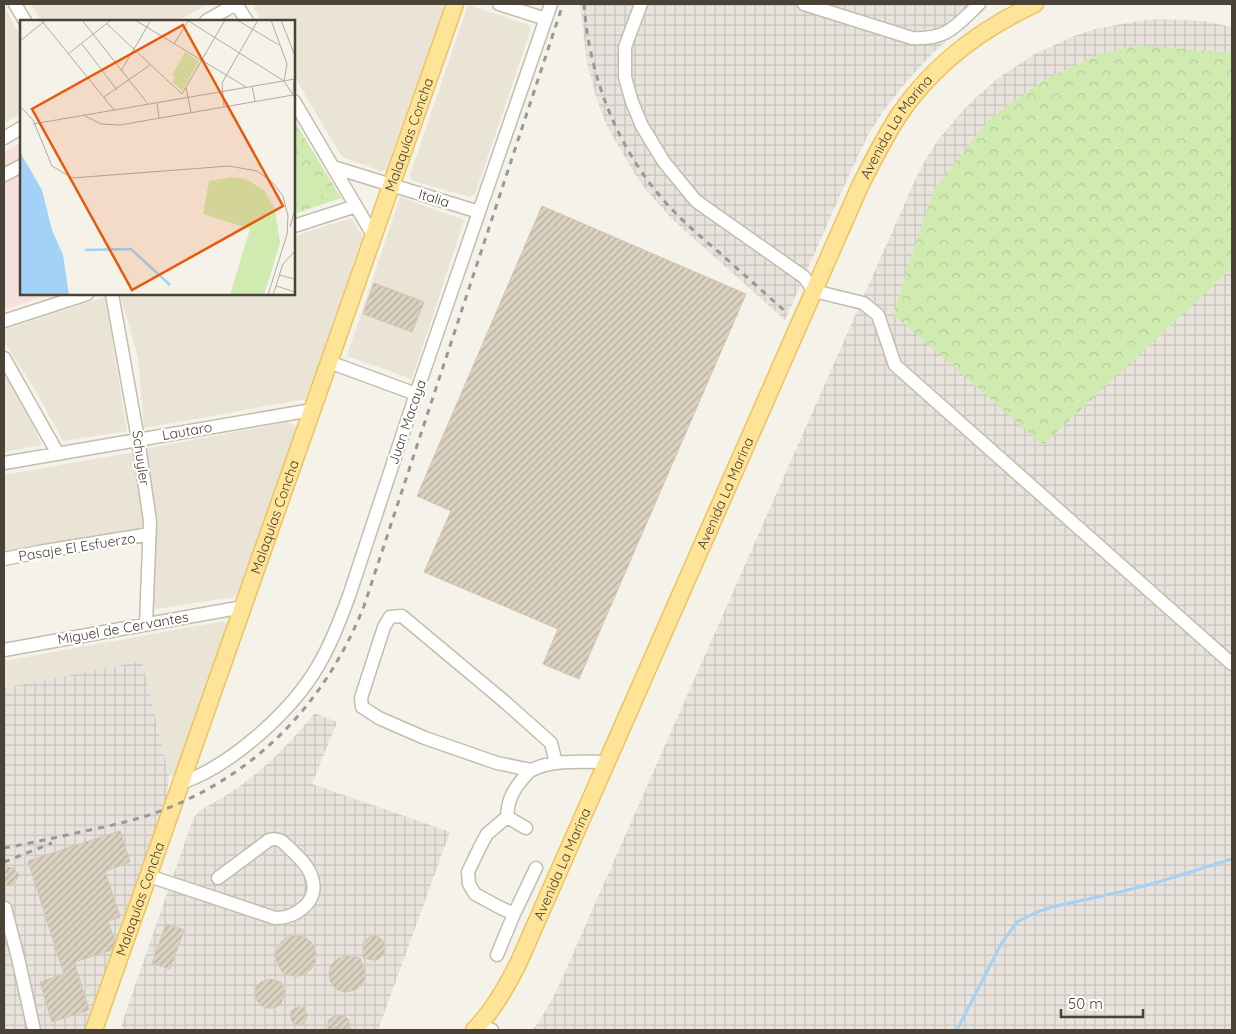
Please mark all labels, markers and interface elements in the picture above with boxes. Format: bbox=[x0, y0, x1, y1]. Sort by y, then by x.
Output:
inset map bbox=[20, 20, 295, 295]
street label: Avenida La Marina bbox=[856, 71, 936, 182]
street label: Malaquías Concha bbox=[381, 75, 437, 194]
street label: Italia bbox=[416, 185, 452, 211]
street label: Juan Macaya bbox=[384, 377, 430, 467]
street label: Lautaro bbox=[161, 418, 213, 444]
street label: Schuyler bbox=[128, 429, 154, 487]
street label: Avenida La Marina bbox=[692, 434, 757, 552]
street label: Malaquías Concha bbox=[246, 457, 303, 576]
street label: Pasaje El Esfuerzo bbox=[17, 529, 137, 565]
street label: Miguel de Cervantes bbox=[56, 608, 190, 648]
street label: Avenida La Marina bbox=[529, 805, 595, 923]
street label: Malaquías Concha bbox=[112, 840, 168, 958]
scale bar bbox=[1061, 986, 1144, 1018]
text: 50 m bbox=[1068, 994, 1103, 1013]

